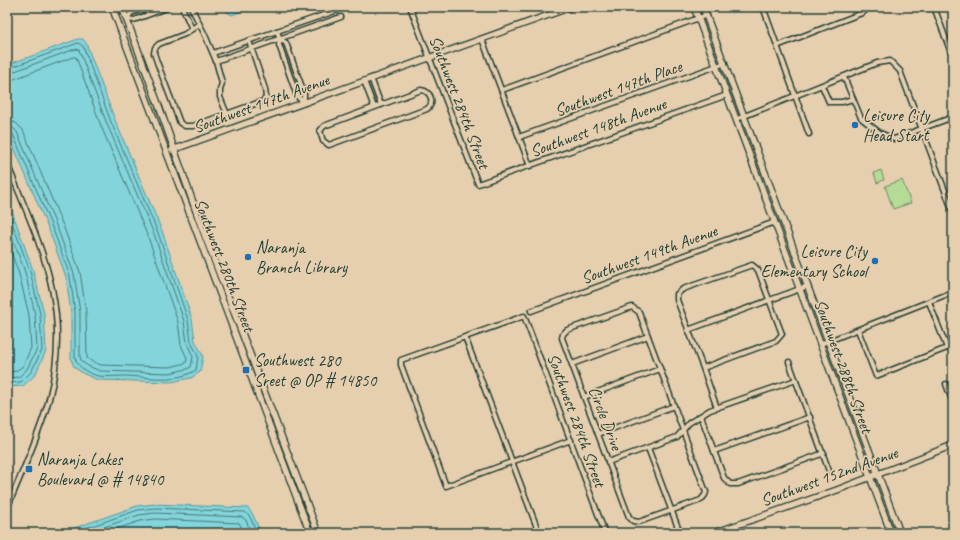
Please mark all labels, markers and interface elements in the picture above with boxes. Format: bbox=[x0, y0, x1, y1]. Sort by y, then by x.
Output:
street label: Southwest 284th Street bbox=[425, 33, 495, 174]
street label: Southwest 147th Place bbox=[552, 55, 686, 121]
street label: Southwest 147th Avenue bbox=[190, 69, 333, 138]
street label: Southwest 148th Avenue bbox=[527, 93, 670, 162]
place label: Leisure City Head Start bbox=[863, 105, 931, 146]
marker: Leisure City Head Start bbox=[850, 120, 860, 130]
street label: Southwest 280th Street bbox=[190, 196, 260, 337]
street label: Southwest 149th Avenue bbox=[578, 220, 721, 289]
place label: Naranja Branch Library bbox=[256, 237, 348, 278]
place label: Leisure City Elementary School bbox=[761, 241, 870, 282]
marker: Naranja Branch Library bbox=[243, 252, 253, 262]
marker: Leisure City Elementary School bbox=[870, 256, 880, 266]
street label: Southwest 288th Street bbox=[810, 296, 878, 438]
place label: Southwest 280 Sreet @ OP # 14850 bbox=[254, 350, 378, 391]
street label: Southwest 284th Street bbox=[543, 350, 611, 492]
marker: Southwest 280 Sreet @ OP # 14850 bbox=[241, 365, 251, 375]
street label: Circle Drive bbox=[584, 383, 628, 454]
street label: Southwest 152nd Avenue bbox=[758, 441, 902, 511]
place label: Naranja Lakes Boulevard @ # 14840 bbox=[37, 449, 165, 490]
marker: Naranja Lakes Boulevard @ # 14840 bbox=[24, 464, 34, 474]

